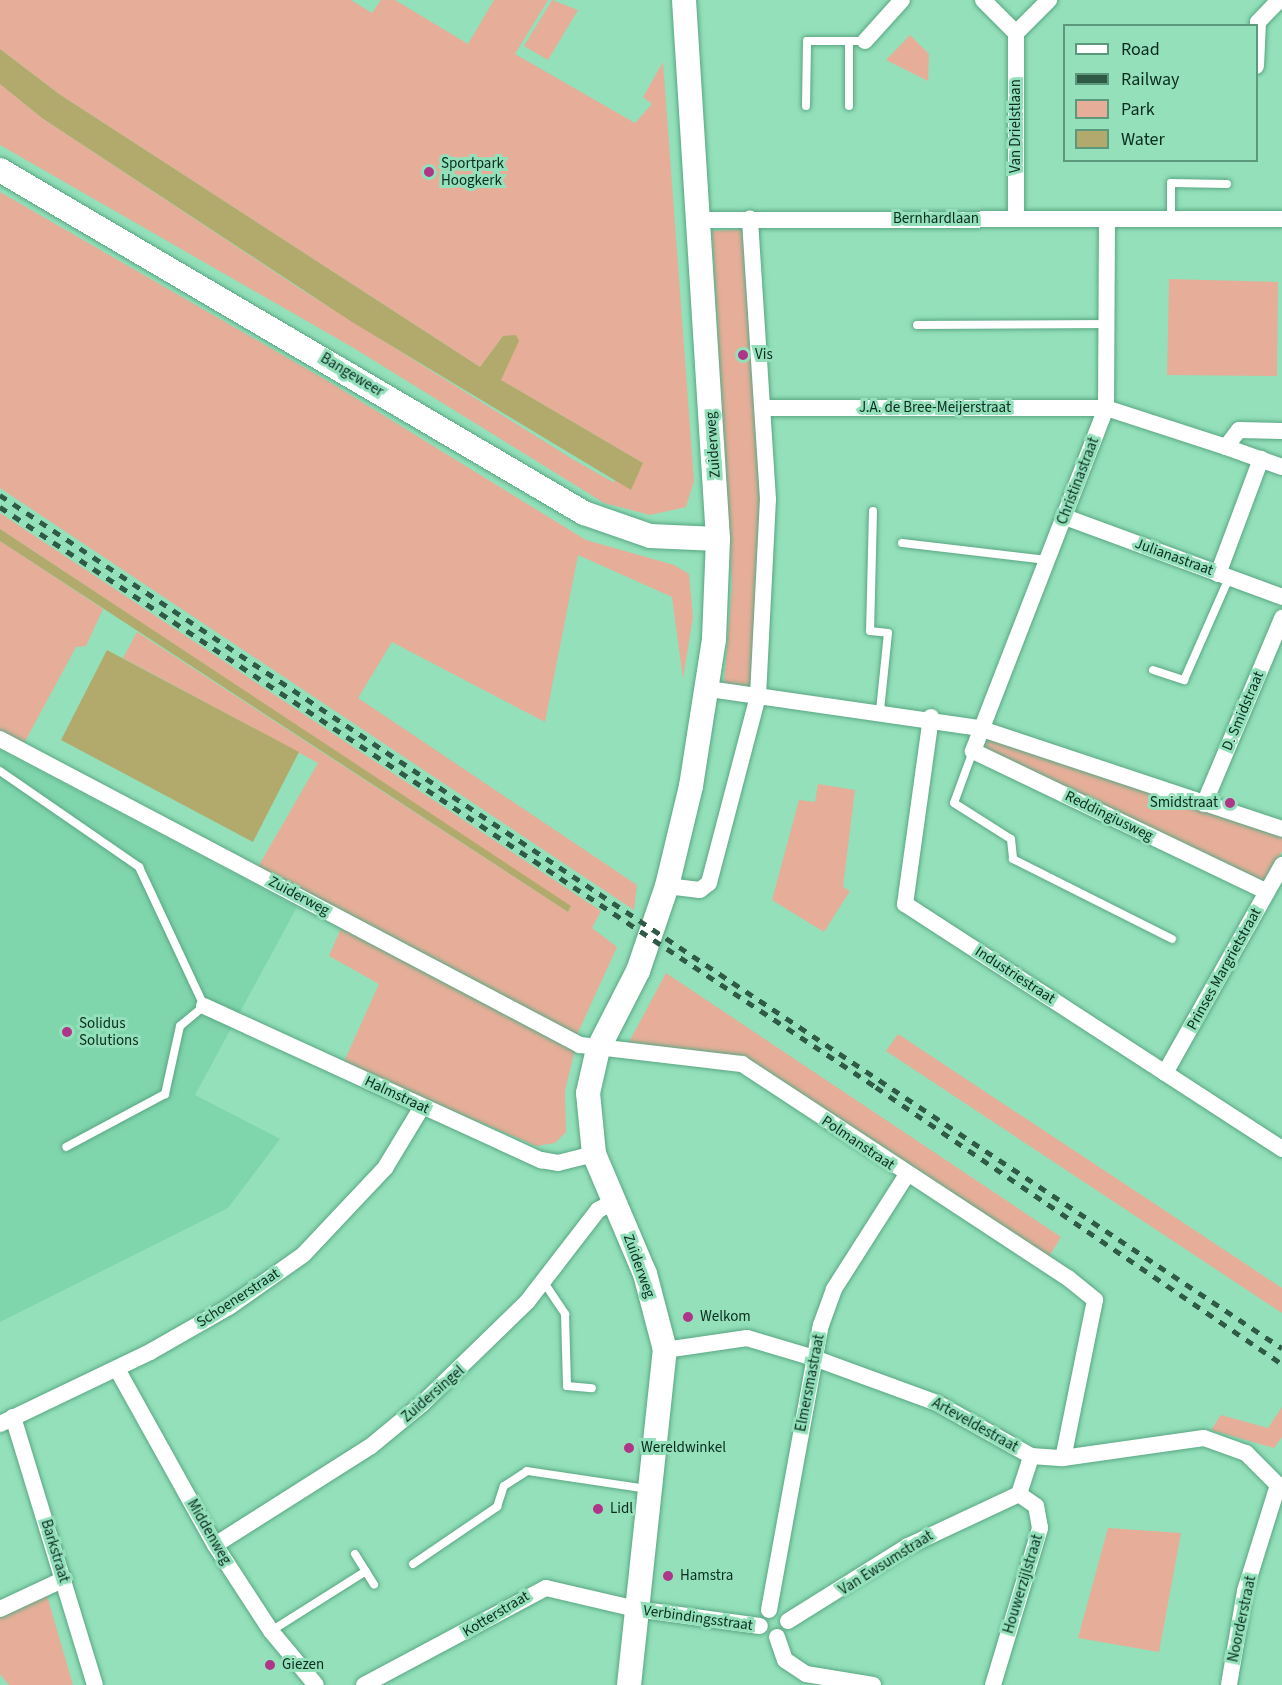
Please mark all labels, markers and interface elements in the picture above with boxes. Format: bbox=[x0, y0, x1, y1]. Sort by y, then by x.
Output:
legend bbox=[1063, 24, 1258, 162]
text: Road bbox=[1121, 37, 1160, 62]
text: Railway bbox=[1121, 67, 1180, 92]
street label: Van Drielstlaan bbox=[1007, 79, 1025, 173]
text: Park bbox=[1121, 97, 1155, 122]
text: Water bbox=[1121, 127, 1165, 152]
place label: Sportpark Hoogkerk bbox=[441, 154, 504, 189]
marker: Sportpark Hoogkerk bbox=[422, 165, 436, 179]
street label: Bernhardlaan bbox=[893, 210, 979, 228]
place label: Vis bbox=[755, 346, 773, 364]
marker: Vis bbox=[736, 348, 750, 362]
street label: Bangeweer bbox=[317, 349, 387, 401]
street label: J.A. de Bree-Meijerstraat bbox=[859, 399, 1011, 417]
street label: Zuiderweg bbox=[702, 411, 724, 479]
street label: Christinastraat bbox=[1053, 435, 1103, 527]
street label: Julianastraat bbox=[1132, 535, 1216, 579]
street label: D. Smidstraat bbox=[1218, 669, 1268, 753]
street label: Reddingiusweg bbox=[1062, 787, 1156, 845]
place label: Smidstraat bbox=[1150, 794, 1218, 812]
marker: Smidstraat bbox=[1223, 796, 1237, 810]
street label: Zuiderweg bbox=[265, 872, 333, 920]
street label: Prinses Margrietstraat bbox=[1183, 905, 1265, 1033]
street label: Industriestraat bbox=[972, 942, 1058, 1008]
place label: Solidus Solutions bbox=[79, 1014, 139, 1049]
marker: Solidus Solutions bbox=[60, 1025, 74, 1039]
street label: Halmstraat bbox=[362, 1072, 432, 1118]
street label: Polmanstraat bbox=[818, 1112, 898, 1174]
street label: Zuiderweg bbox=[619, 1232, 659, 1300]
street label: Schoenerstraat bbox=[193, 1265, 283, 1331]
place label: Welkom bbox=[700, 1308, 751, 1326]
marker: Welkom bbox=[681, 1310, 695, 1324]
street label: Elmersmastraat bbox=[792, 1333, 828, 1433]
street label: Zuidersingel bbox=[398, 1362, 468, 1426]
street label: Arteveldestraat bbox=[929, 1394, 1021, 1456]
place label: Wereldwinkel bbox=[641, 1439, 726, 1457]
marker: Wereldwinkel bbox=[622, 1441, 636, 1455]
street label: Middenweg bbox=[183, 1496, 235, 1568]
place label: Lidl bbox=[610, 1500, 633, 1518]
marker: Lidl bbox=[591, 1502, 605, 1516]
street label: Barkstraat bbox=[37, 1517, 73, 1585]
street label: Van Ewsumstraat bbox=[836, 1527, 936, 1599]
street label: Houwerzijlstraat bbox=[999, 1532, 1047, 1636]
place label: Hamstra bbox=[680, 1567, 733, 1585]
marker: Hamstra bbox=[661, 1569, 675, 1583]
street label: Noorderstraat bbox=[1224, 1574, 1260, 1664]
street label: Kotterstraat bbox=[459, 1587, 533, 1641]
street label: Verbindingsstraat bbox=[642, 1601, 754, 1635]
place label: Giezen bbox=[282, 1656, 324, 1674]
marker: Giezen bbox=[263, 1658, 277, 1672]

